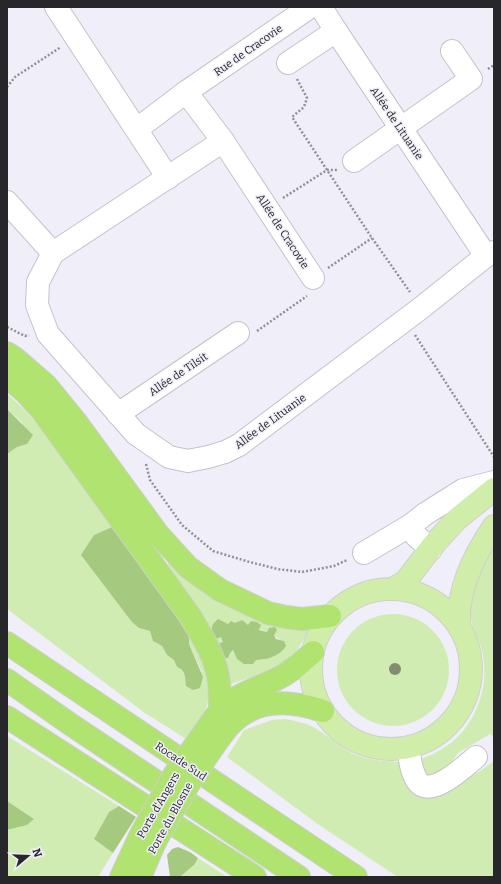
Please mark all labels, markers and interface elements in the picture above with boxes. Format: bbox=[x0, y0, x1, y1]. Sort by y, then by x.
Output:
street label: Rue de Cracovie bbox=[211, 22, 285, 79]
street label: Allée de Lituanie bbox=[367, 84, 426, 162]
street label: Allée de Cracovie bbox=[253, 191, 312, 271]
street label: Allée de Tilsit bbox=[146, 350, 210, 399]
street label: Allée de Lituanie bbox=[232, 391, 309, 452]
street label: Rocade Sud bbox=[153, 739, 209, 784]
street label: Porte d'Angers bbox=[134, 770, 183, 841]
street label: Porte du Blosne bbox=[145, 780, 195, 856]
north arrow bbox=[8, 836, 48, 876]
text: N bbox=[29, 847, 45, 860]

